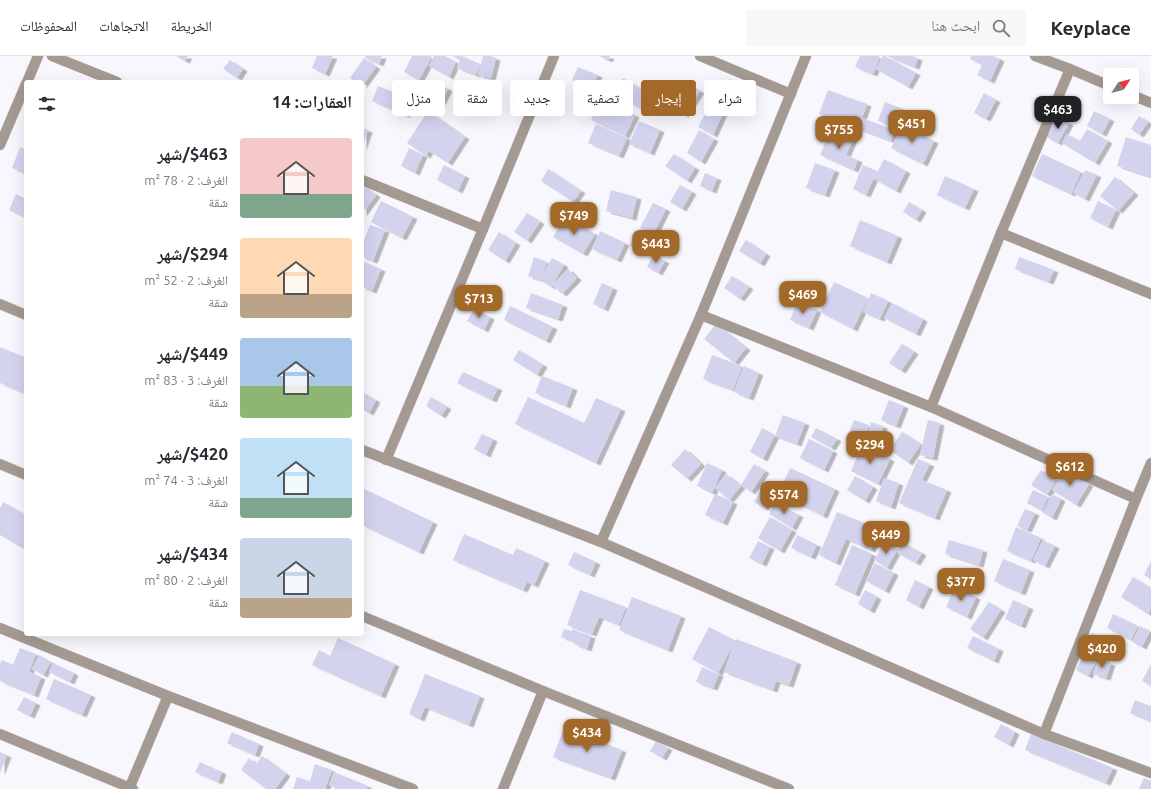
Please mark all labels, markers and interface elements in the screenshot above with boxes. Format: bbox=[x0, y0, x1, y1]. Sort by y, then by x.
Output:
search box bbox=[746, 10, 1026, 46]
text: ابحث هنا bbox=[931, 17, 980, 34]
icon: search bbox=[990, 17, 1012, 39]
text: Keyplace bbox=[1050, 17, 1131, 39]
text: المحفوظات bbox=[20, 18, 77, 34]
text: الاتجاهات bbox=[99, 18, 149, 34]
text: الخريطة bbox=[171, 18, 212, 34]
north arrow bbox=[1103, 68, 1139, 104]
map controls bbox=[1103, 68, 1139, 104]
chip: منزل bbox=[392, 80, 445, 116]
chip: شقة bbox=[453, 80, 502, 116]
chip: جديد bbox=[510, 80, 565, 116]
chip: تصفية bbox=[573, 80, 633, 116]
chip: إيجار bbox=[641, 80, 696, 116]
chip: شراء bbox=[704, 80, 756, 116]
text: العقارات: 14 bbox=[272, 92, 352, 111]
icon: filters bbox=[36, 93, 58, 115]
pin: $463 bbox=[1034, 96, 1082, 130]
text: $463 bbox=[1043, 102, 1073, 116]
pin: $451 bbox=[888, 110, 936, 144]
pin: $755 bbox=[815, 116, 863, 150]
text: $451 bbox=[897, 116, 927, 130]
text: $755 bbox=[824, 122, 854, 136]
text: $463/شهر bbox=[157, 144, 228, 163]
icon: home bbox=[272, 154, 320, 202]
text: الغرف: 2 · 78 m² bbox=[144, 173, 228, 187]
text: شقة bbox=[209, 195, 228, 209]
pin: $749 bbox=[550, 202, 598, 236]
text: $749 bbox=[559, 208, 589, 222]
pin: $443 bbox=[632, 230, 680, 264]
text: $443 bbox=[641, 236, 671, 250]
text: $294/شهر bbox=[157, 244, 228, 263]
icon: home bbox=[272, 254, 320, 302]
text: الغرف: 2 · 52 m² bbox=[144, 273, 228, 287]
pin: $469 bbox=[779, 281, 827, 315]
pin: $713 bbox=[455, 285, 503, 319]
text: $469 bbox=[788, 287, 818, 301]
text: $713 bbox=[464, 291, 494, 305]
text: شقة bbox=[209, 295, 228, 309]
text: $449/شهر bbox=[157, 344, 228, 363]
icon: home bbox=[272, 354, 320, 402]
text: الغرف: 3 · 83 m² bbox=[144, 373, 228, 387]
text: شقة bbox=[209, 395, 228, 409]
pin: $294 bbox=[846, 431, 894, 465]
text: $294 bbox=[855, 437, 885, 451]
text: $420/شهر bbox=[157, 444, 228, 463]
pin: $612 bbox=[1046, 453, 1094, 487]
icon: home bbox=[272, 454, 320, 502]
text: $612 bbox=[1055, 459, 1085, 473]
text: الغرف: 3 · 74 m² bbox=[144, 473, 228, 487]
pin: $574 bbox=[760, 481, 808, 515]
text: $574 bbox=[769, 487, 799, 501]
text: شقة bbox=[209, 495, 228, 509]
pin: $449 bbox=[862, 521, 910, 555]
text: $449 bbox=[871, 527, 901, 541]
text: $434/شهر bbox=[157, 544, 228, 563]
icon: home bbox=[272, 554, 320, 602]
pin: $377 bbox=[937, 568, 985, 602]
text: الغرف: 2 · 80 m² bbox=[144, 573, 228, 587]
text: $377 bbox=[946, 574, 976, 588]
text: شقة bbox=[209, 595, 228, 609]
pin: $420 bbox=[1078, 635, 1126, 669]
text: $420 bbox=[1087, 641, 1117, 655]
pin: $434 bbox=[563, 719, 611, 753]
text: $434 bbox=[572, 725, 602, 739]

